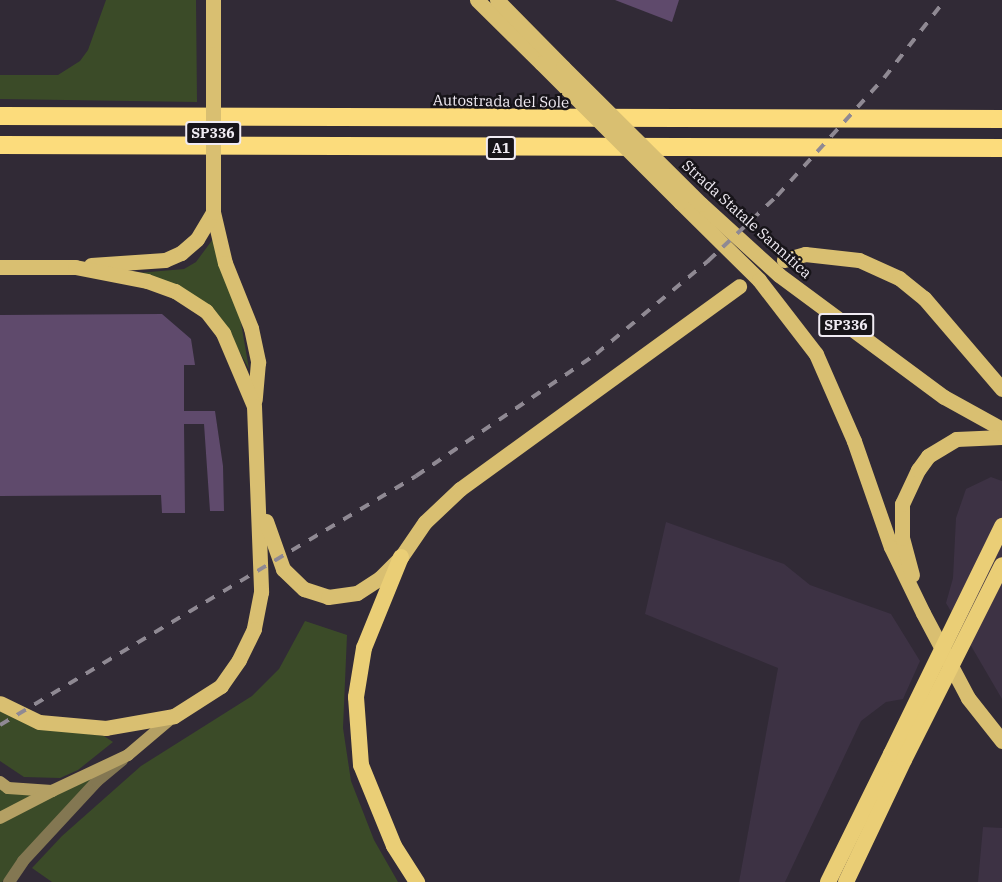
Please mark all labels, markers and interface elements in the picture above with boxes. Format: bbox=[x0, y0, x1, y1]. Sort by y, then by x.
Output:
street label: Autostrada del Sole bbox=[433, 91, 569, 111]
road number: SP336 bbox=[184, 122, 242, 144]
road number: A1 bbox=[484, 137, 518, 159]
street label: Strada Statale Sannitica bbox=[678, 156, 816, 282]
road number: SP336 bbox=[818, 314, 874, 336]

